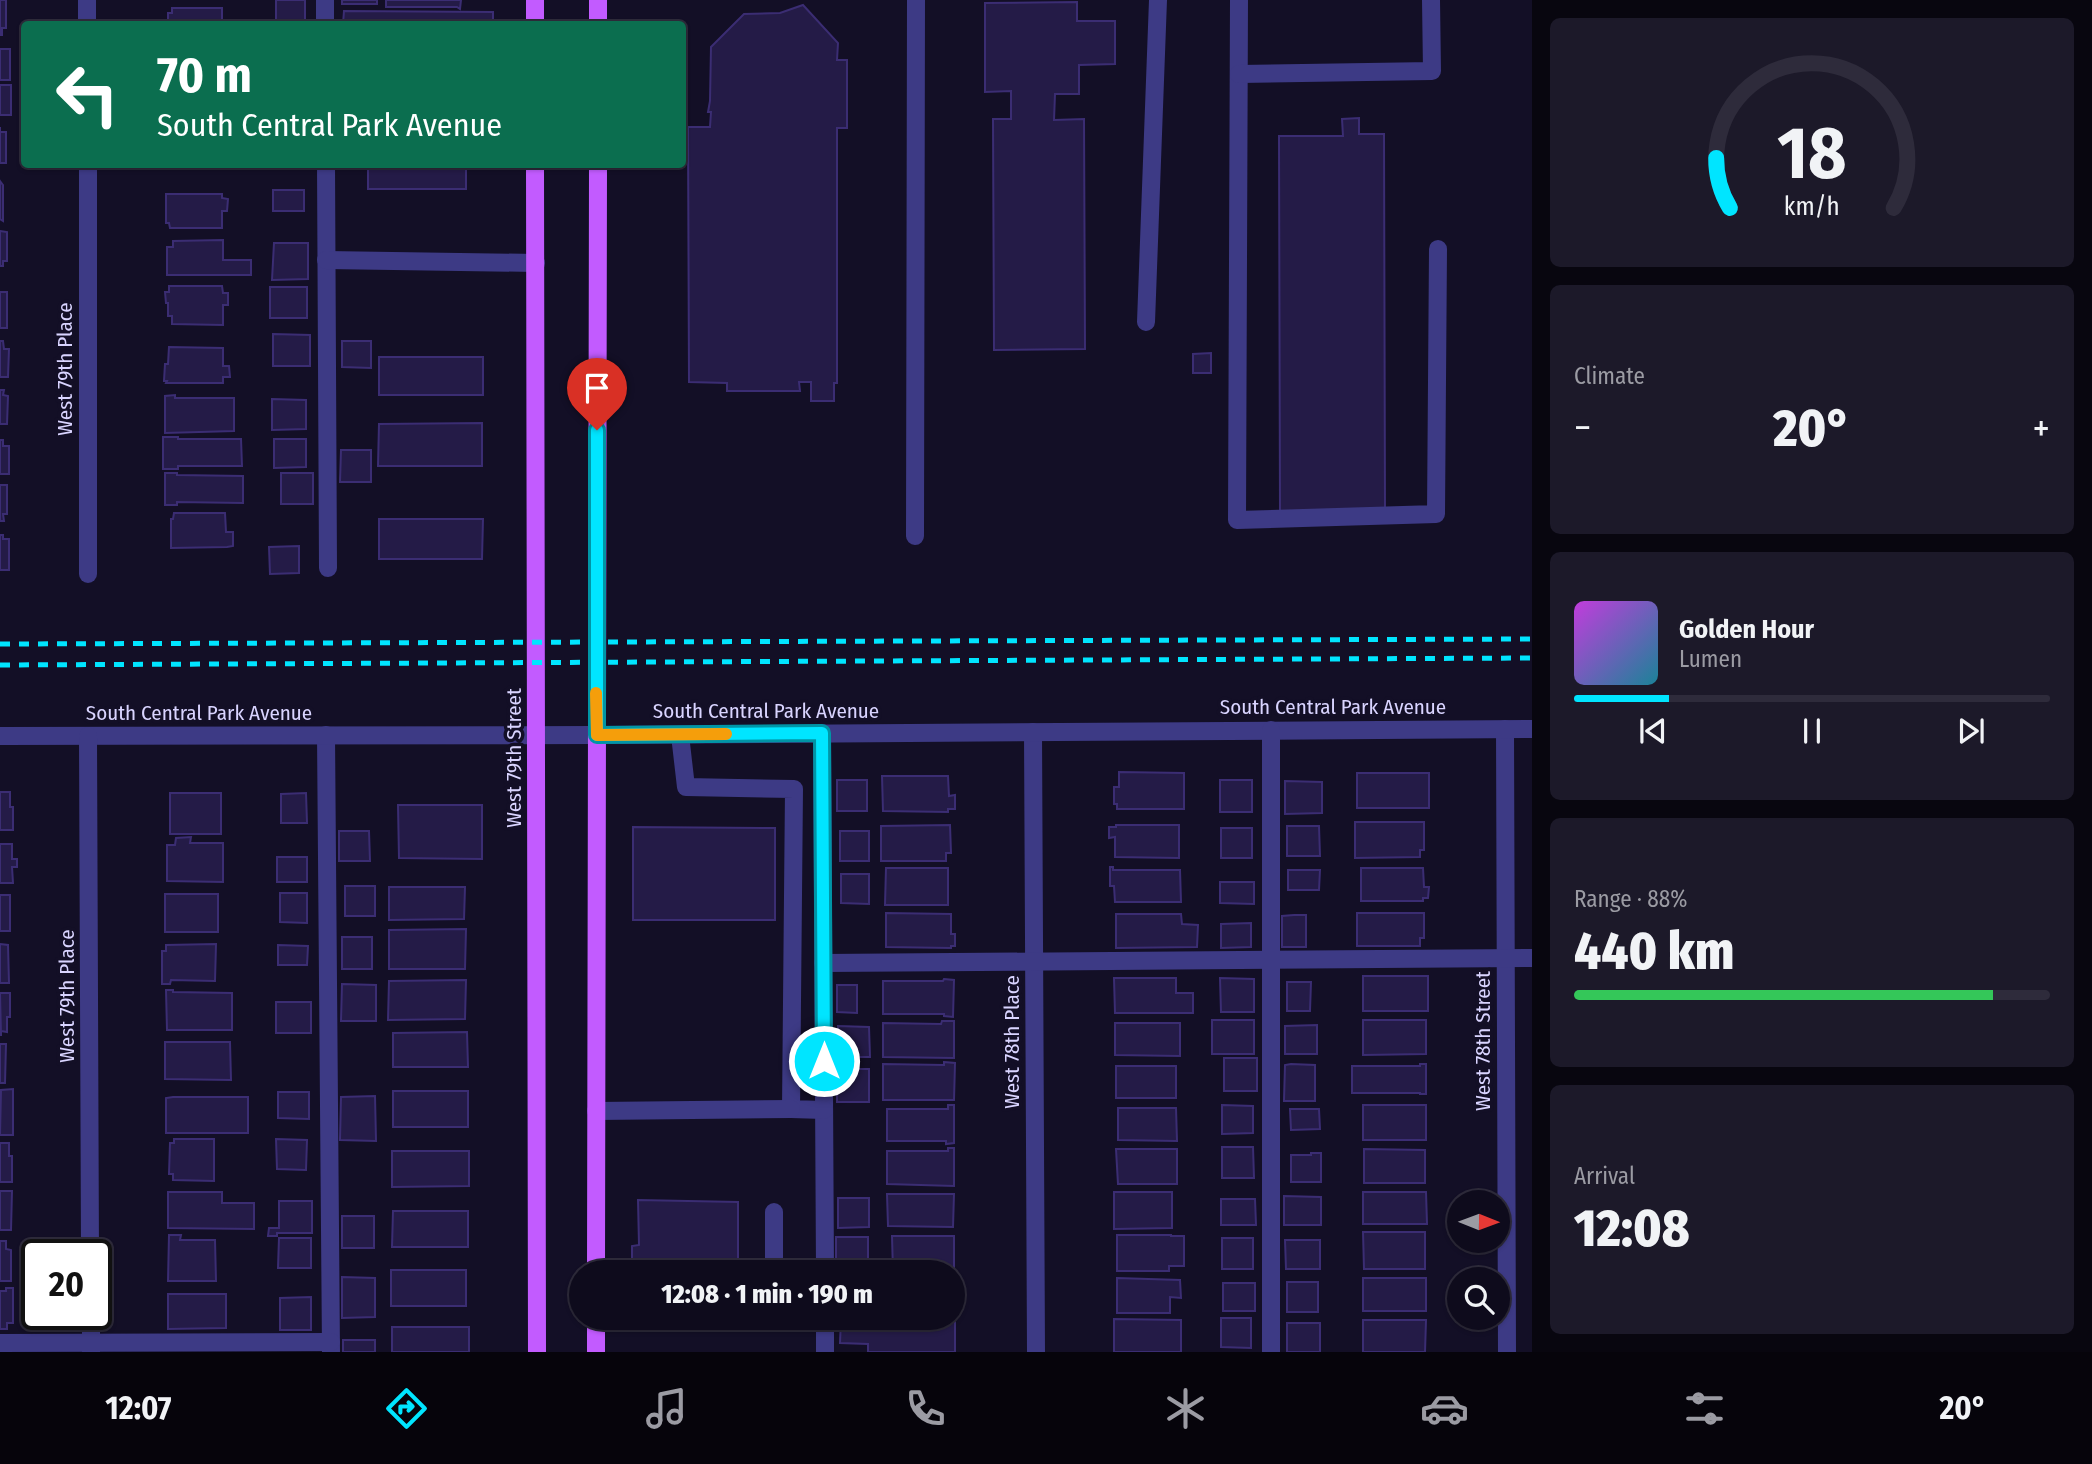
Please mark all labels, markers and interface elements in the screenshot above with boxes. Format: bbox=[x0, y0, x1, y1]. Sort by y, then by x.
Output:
text: 70 m bbox=[157, 46, 252, 105]
icon: left bbox=[42, 49, 133, 140]
text: South Central Park Avenue bbox=[157, 106, 502, 144]
text: 18 bbox=[1777, 111, 1847, 198]
text: km/h bbox=[1784, 192, 1840, 222]
street label: West 79th Place bbox=[52, 302, 78, 436]
pin bbox=[567, 358, 627, 430]
text: Climate bbox=[1574, 362, 1645, 390]
icon: arrive bbox=[578, 369, 616, 407]
text: 20° bbox=[1773, 397, 1851, 460]
text: − bbox=[1574, 405, 1591, 451]
text: + bbox=[2033, 405, 2050, 451]
text: Golden Hour bbox=[1679, 614, 1814, 645]
text: Lumen bbox=[1679, 645, 1742, 673]
street label: West 79th Street bbox=[501, 688, 527, 828]
street label: South Central Park Avenue bbox=[1220, 694, 1446, 720]
street label: South Central Park Avenue bbox=[653, 698, 879, 724]
street label: South Central Park Avenue bbox=[86, 700, 312, 726]
icon: previous bbox=[1634, 712, 1672, 750]
icon: pause bbox=[1793, 712, 1831, 750]
icon: next bbox=[1952, 712, 1990, 750]
text: Range · 88% bbox=[1574, 885, 1687, 913]
text: 440 km bbox=[1574, 920, 1734, 983]
street label: West 79th Place bbox=[54, 929, 80, 1063]
street label: West 78th Street bbox=[1470, 971, 1496, 1111]
street label: West 78th Place bbox=[999, 975, 1025, 1109]
position arrow bbox=[787, 1024, 861, 1098]
text: Arrival bbox=[1574, 1162, 1635, 1190]
north arrow bbox=[1447, 1190, 1510, 1253]
map controls bbox=[1447, 1190, 1510, 1330]
text: 12:08 bbox=[1574, 1197, 1690, 1260]
speed limit sign: 20 bbox=[21, 1239, 112, 1330]
button: search bbox=[1447, 1267, 1510, 1330]
text: 12:08 · 1 min · 190 m bbox=[661, 1279, 873, 1310]
icon: directions bbox=[382, 1384, 431, 1433]
icon: music bbox=[642, 1384, 691, 1433]
icon: phone bbox=[901, 1384, 950, 1433]
icon: climate bbox=[1161, 1384, 1210, 1433]
icon: car bbox=[1420, 1384, 1469, 1433]
icon: filters bbox=[1680, 1384, 1729, 1433]
text: 12:07 bbox=[105, 1389, 172, 1427]
text: 20° bbox=[1939, 1389, 1987, 1427]

